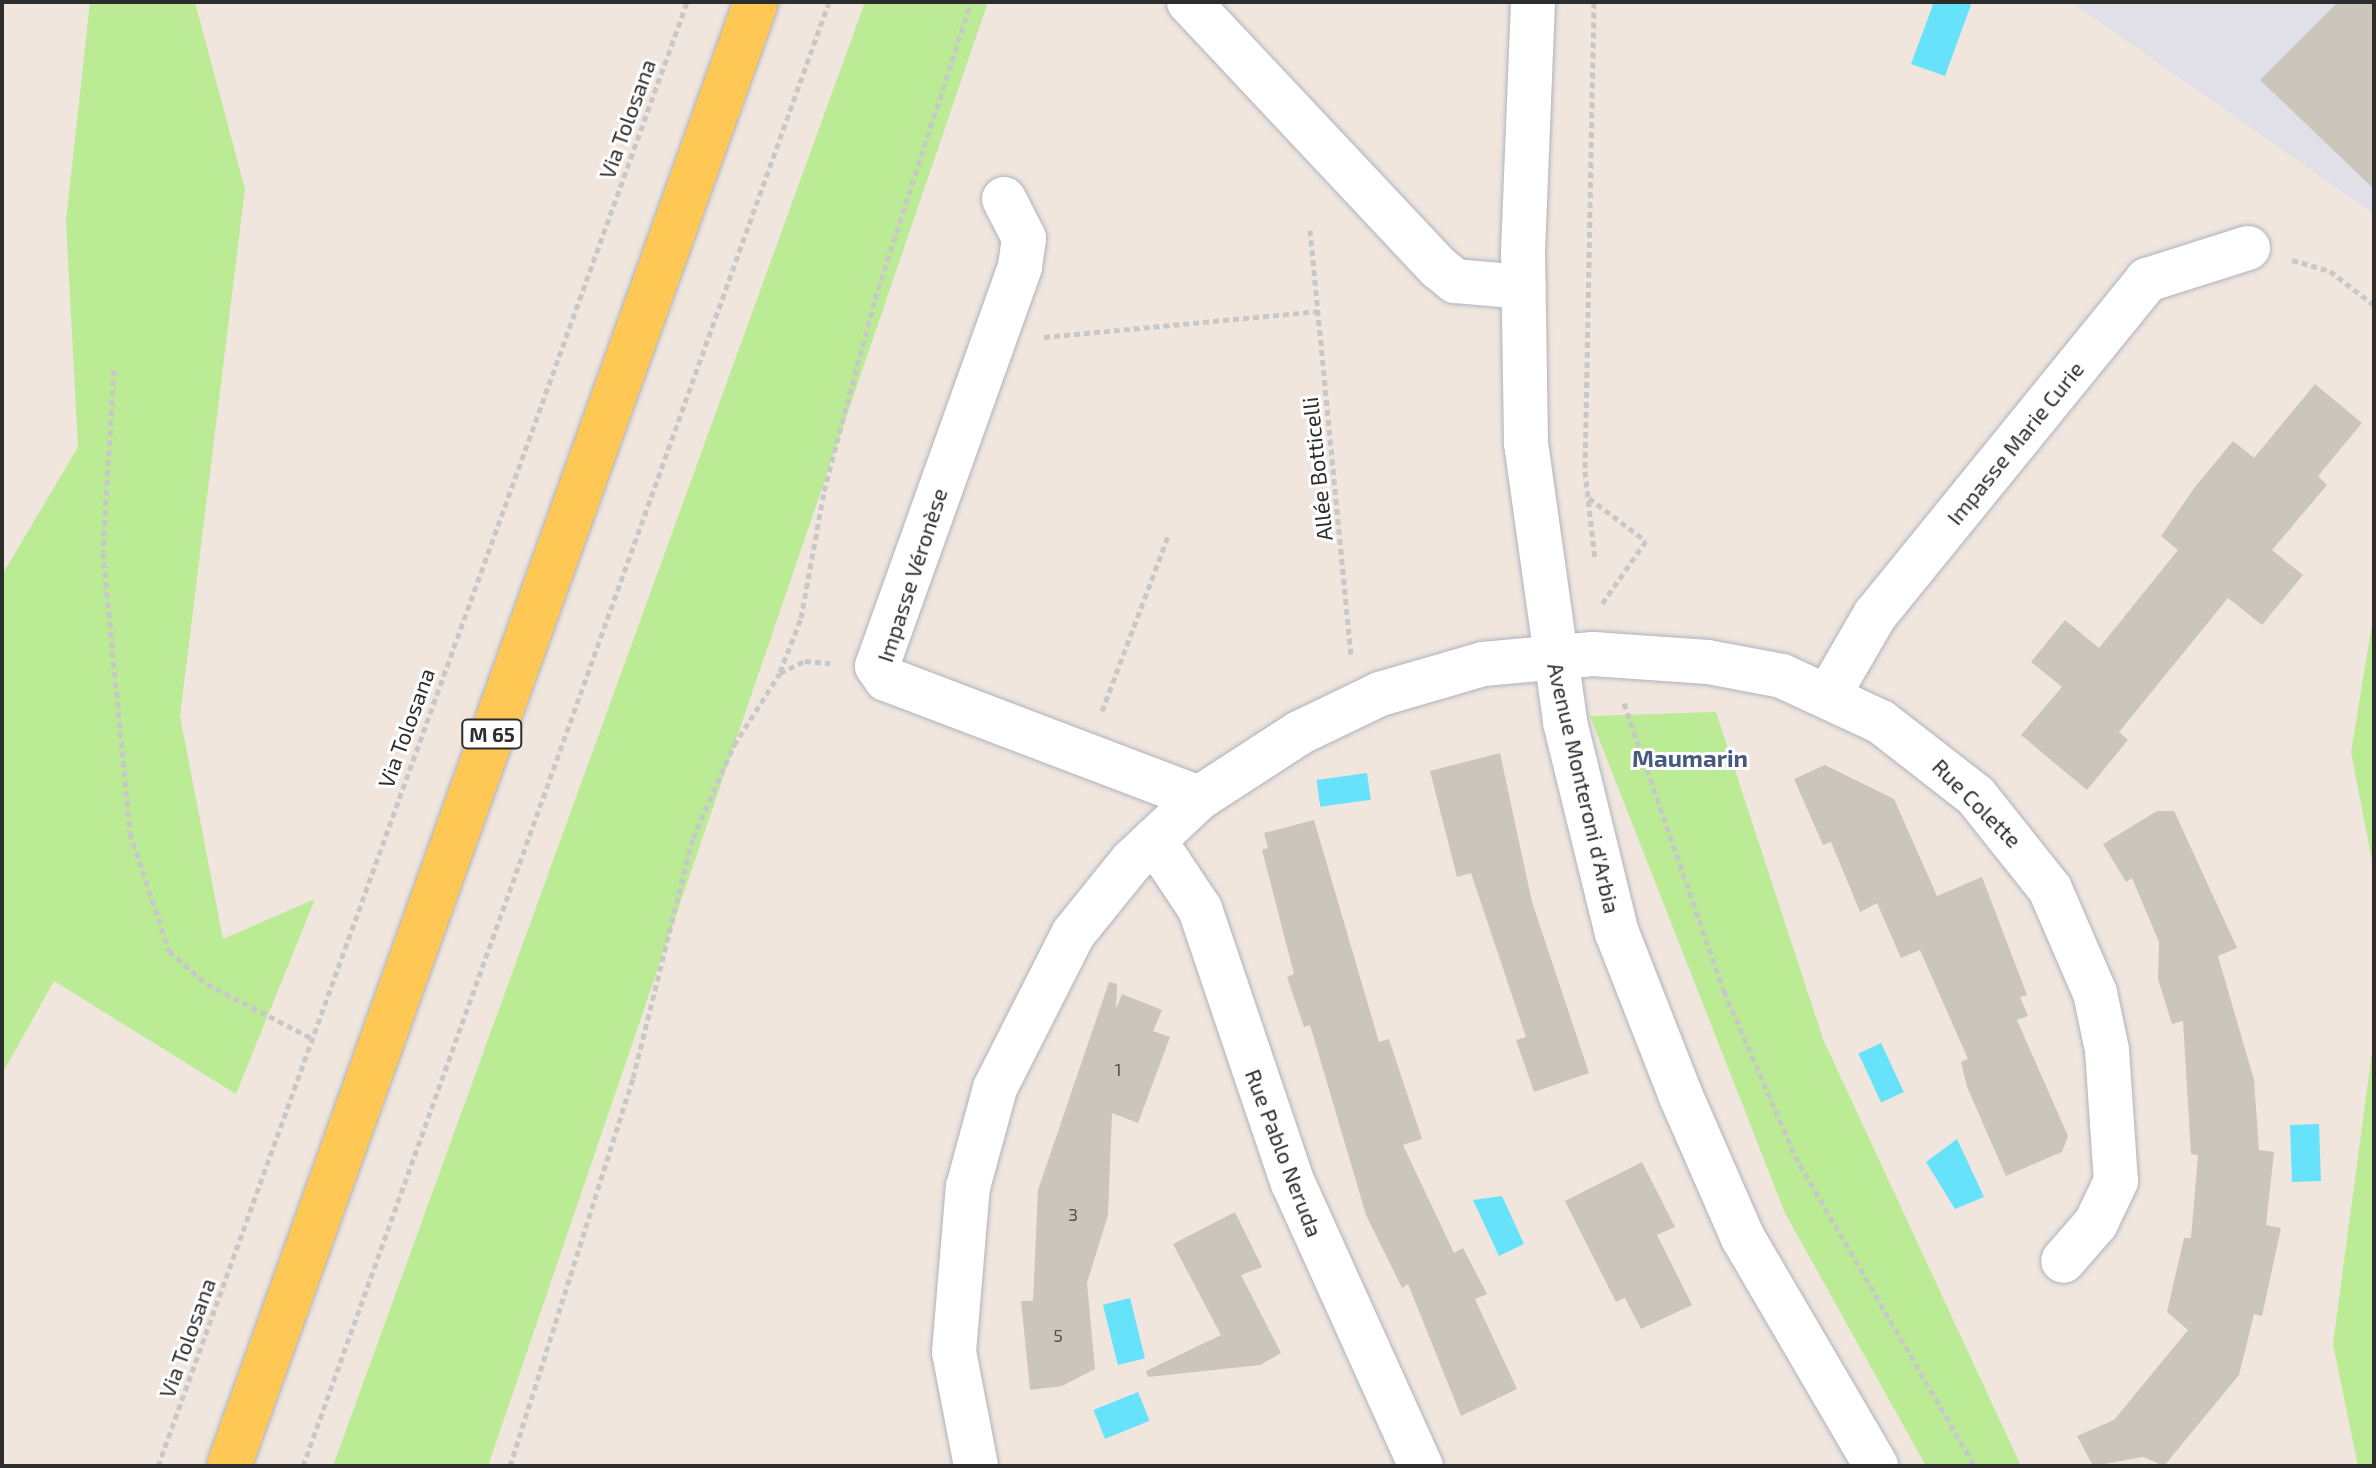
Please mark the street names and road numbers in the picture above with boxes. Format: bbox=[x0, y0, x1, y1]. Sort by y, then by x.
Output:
street label: Via Tolosana bbox=[593, 55, 661, 183]
street label: Impasse Marie Curie bbox=[1941, 356, 2089, 530]
street label: Allée Botticelli bbox=[1296, 396, 1338, 542]
street label: Impasse Véronèse bbox=[871, 484, 953, 666]
street label: Avenue Monteroni d'Arbia bbox=[1542, 660, 1626, 916]
street label: Via Tolosana bbox=[372, 664, 440, 792]
road number: M 65 bbox=[460, 718, 524, 750]
street label: Rue Colette bbox=[1927, 753, 2027, 853]
street label: Rue Pablo Neruda bbox=[1240, 1065, 1328, 1241]
street label: Via Tolosana bbox=[153, 1274, 221, 1402]

